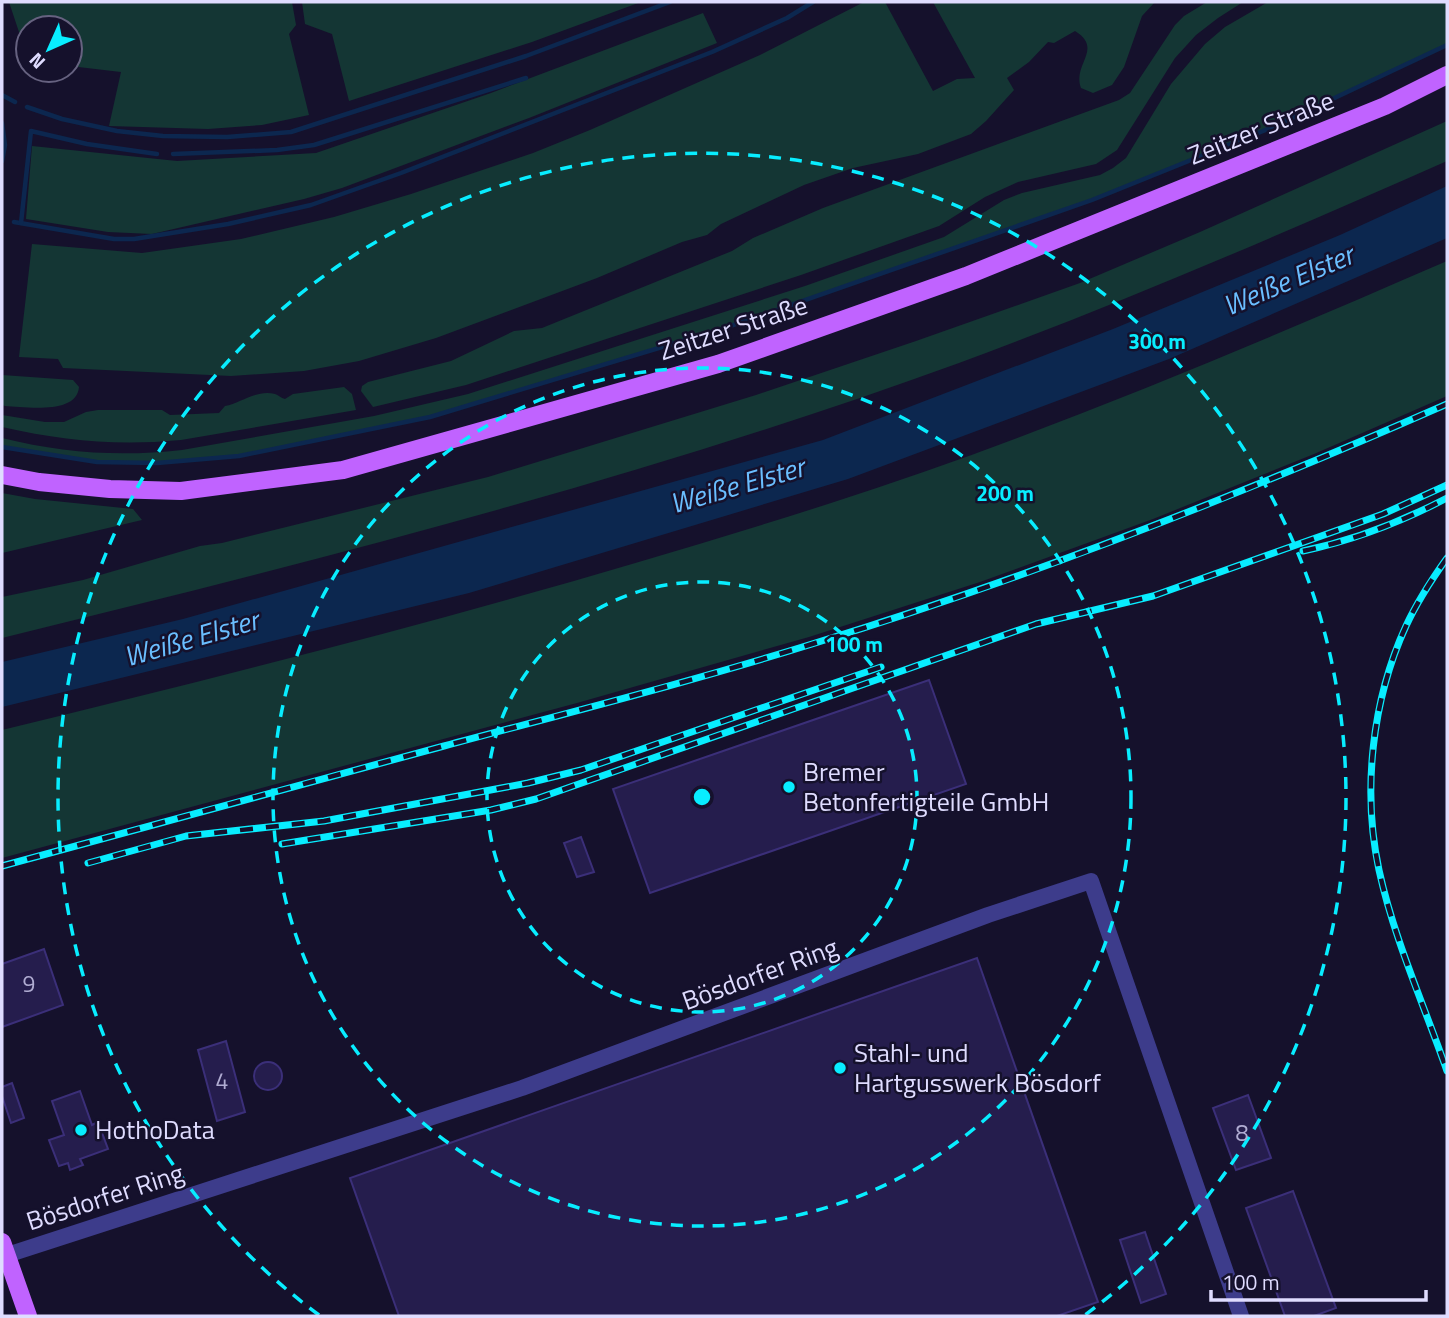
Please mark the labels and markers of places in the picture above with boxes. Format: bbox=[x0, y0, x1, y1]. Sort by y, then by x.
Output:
place label: Bremer Betonfertigteile GmbH bbox=[803, 752, 1049, 821]
marker: Bremer Betonfertigteile GmbH bbox=[781, 779, 797, 795]
centre of rings bbox=[690, 785, 714, 809]
place label: Stahl- und Hartgusswerk Bösdorf bbox=[854, 1033, 1101, 1102]
marker: Stahl- und Hartgusswerk Bösdorf bbox=[832, 1060, 848, 1076]
place label: HothoData bbox=[95, 1110, 215, 1149]
marker: HothoData bbox=[73, 1122, 89, 1138]

